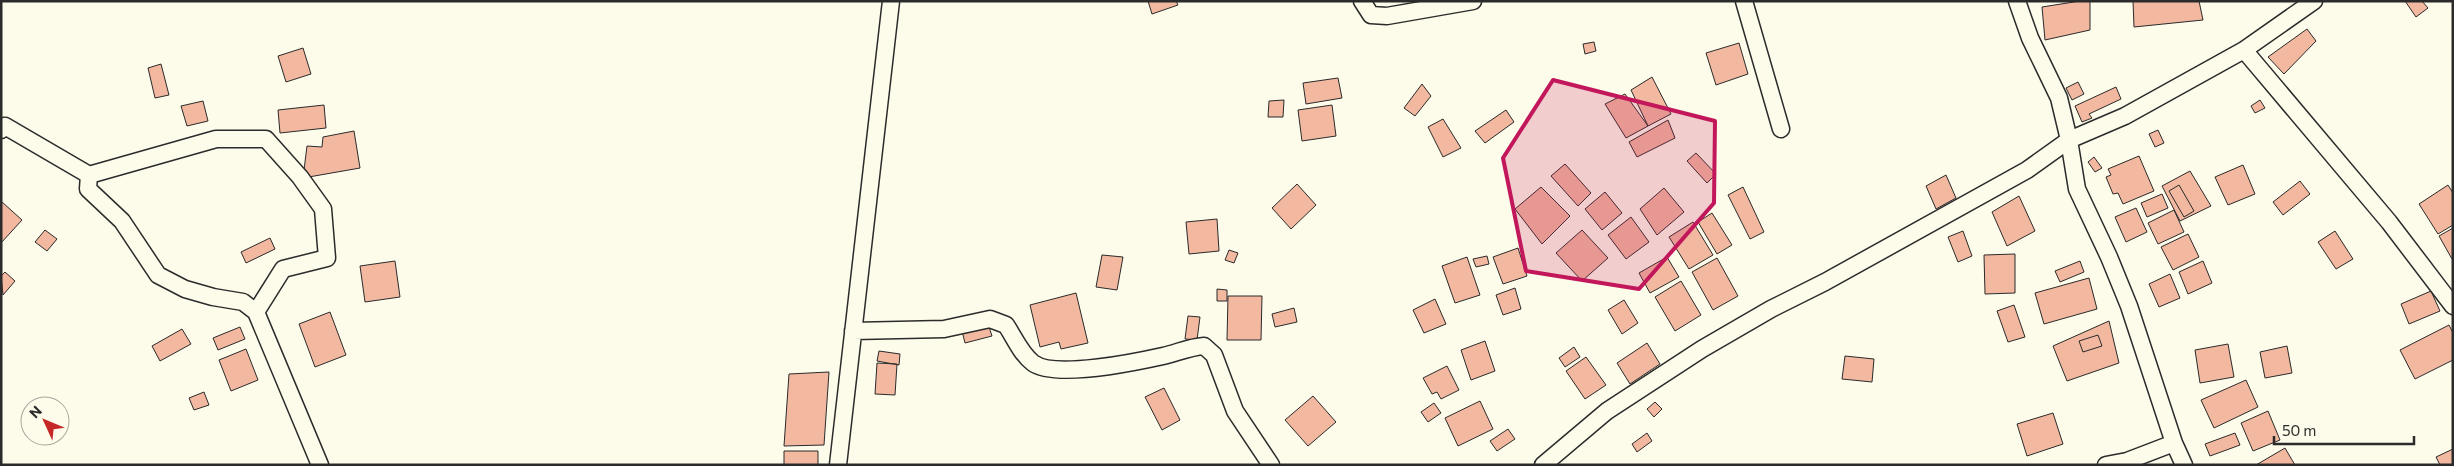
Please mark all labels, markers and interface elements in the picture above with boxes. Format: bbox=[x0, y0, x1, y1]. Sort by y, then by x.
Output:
north arrow bbox=[20, 396, 70, 446]
text: N bbox=[26, 402, 45, 421]
scale bar bbox=[2274, 414, 2414, 446]
text: 50 m bbox=[2282, 421, 2316, 439]

